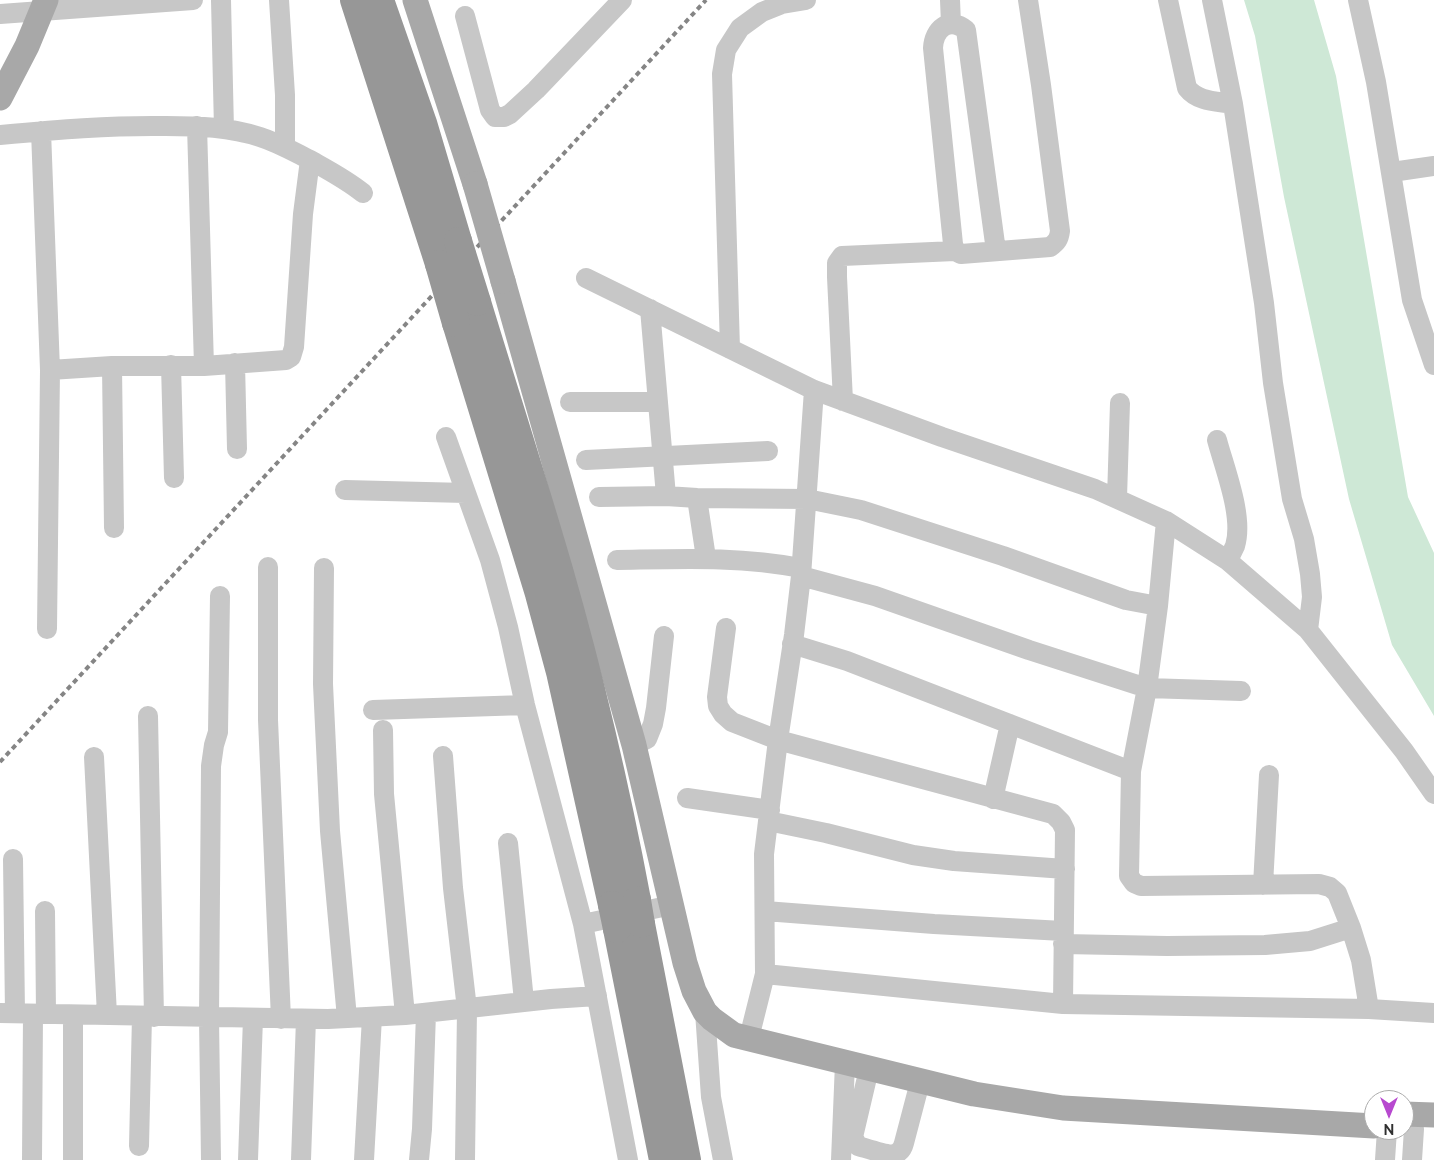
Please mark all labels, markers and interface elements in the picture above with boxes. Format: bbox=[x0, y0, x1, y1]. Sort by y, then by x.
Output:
north arrow bbox=[1364, 1090, 1414, 1140]
text: N bbox=[1384, 1121, 1394, 1137]

